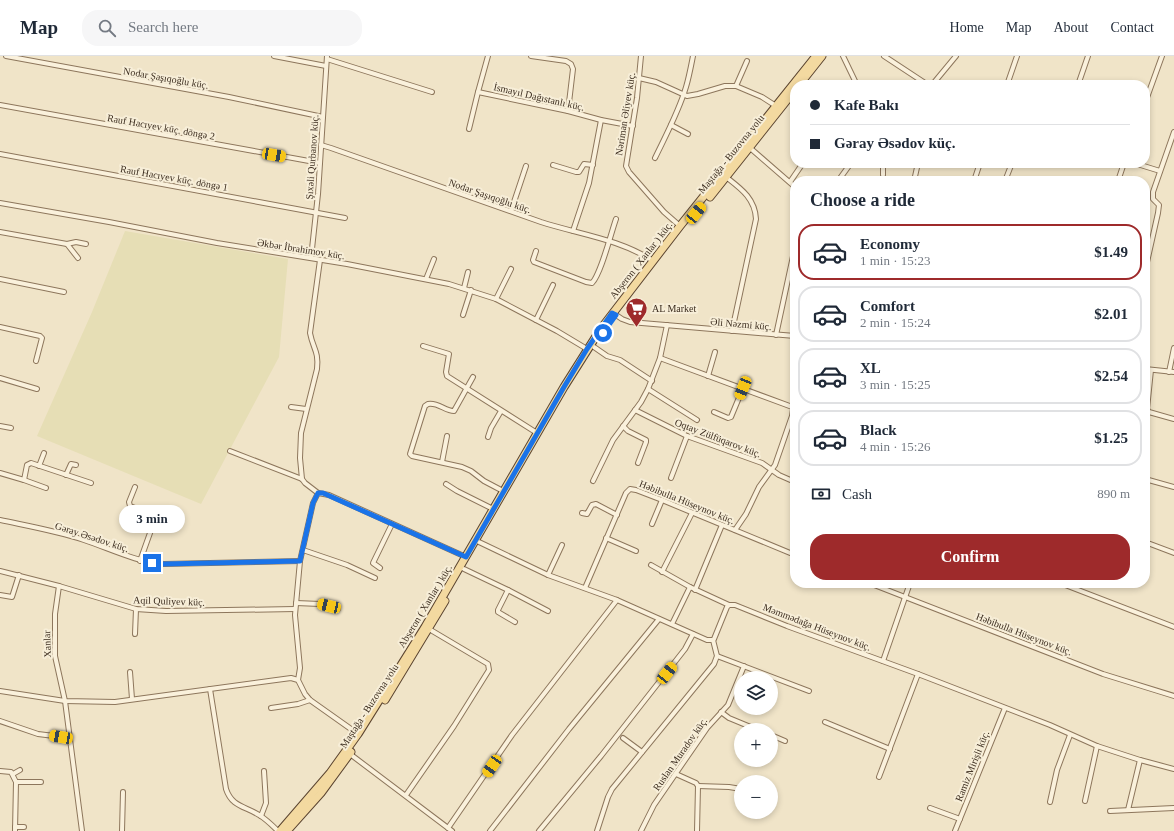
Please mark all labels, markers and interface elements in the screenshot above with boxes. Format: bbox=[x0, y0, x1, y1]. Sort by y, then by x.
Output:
search box bbox=[82, 10, 362, 46]
text: Map bbox=[20, 17, 58, 38]
icon: search bbox=[96, 17, 118, 39]
text: Search here bbox=[128, 19, 198, 35]
text: Home bbox=[950, 20, 984, 35]
text: Map bbox=[1006, 20, 1031, 35]
text: About bbox=[1053, 20, 1088, 35]
text: Contact bbox=[1110, 20, 1154, 35]
street label: Nodar Şaşıqoğlu küç. bbox=[123, 65, 209, 91]
street label: Nəriman Əliyev küç. bbox=[613, 72, 637, 156]
street label: İsmayıl Dağıstanlı küç. bbox=[492, 81, 586, 113]
text: Kafe Bakı bbox=[834, 97, 899, 113]
street label: Rauf Hacıyev küç. döngə 2 bbox=[106, 112, 216, 142]
street label: Maştağa - Buzovna yolu bbox=[696, 112, 766, 196]
street label: Şıxəli Qurbanov küç. bbox=[304, 114, 320, 200]
text: Gəray Əsədov küç. bbox=[834, 135, 956, 151]
car bbox=[261, 147, 287, 163]
street label: Rauf Hacıyev küç. döngə 1 bbox=[119, 163, 229, 193]
street label: Nodar Şaşıqoğlu küç. bbox=[447, 177, 533, 215]
text: Choose a ride bbox=[810, 190, 915, 210]
car bbox=[684, 200, 708, 226]
street label: Abşeron ( Xanlar ) küç. bbox=[608, 219, 675, 301]
icon: car bbox=[812, 234, 848, 270]
text: Economy bbox=[860, 236, 920, 252]
street label: Əkbər İbrahimov küç. bbox=[256, 237, 346, 261]
text: $1.49 bbox=[1094, 244, 1128, 260]
text: 1 min · 15:23 bbox=[860, 253, 930, 268]
supermarket icon: AL Market bbox=[624, 295, 650, 328]
icon: car bbox=[812, 296, 848, 332]
text: Comfort bbox=[860, 298, 915, 314]
place label: AL Market bbox=[652, 303, 697, 314]
text: $2.01 bbox=[1094, 306, 1128, 322]
text: 2 min · 15:24 bbox=[860, 315, 930, 330]
street label: Əli Nəzmi küç. bbox=[710, 316, 772, 332]
route start bbox=[594, 324, 612, 342]
icon: car bbox=[812, 358, 848, 394]
text: XL bbox=[860, 360, 881, 376]
text: $2.54 bbox=[1094, 368, 1128, 384]
car bbox=[733, 375, 753, 401]
text: 3 min · 15:25 bbox=[860, 377, 930, 392]
street label: Oqtay Zülfüqarov küç. bbox=[673, 416, 763, 460]
icon: car bbox=[812, 420, 848, 456]
text: Black bbox=[860, 422, 897, 438]
text: $1.25 bbox=[1094, 430, 1128, 446]
text: 4 min · 15:26 bbox=[860, 439, 930, 454]
street label: Həbibulla Hüseynov küç. bbox=[638, 478, 736, 526]
icon: cash bbox=[810, 483, 832, 505]
text: Cash bbox=[842, 486, 872, 502]
text: 890 m bbox=[1097, 486, 1130, 501]
callout: 3 min bbox=[119, 505, 185, 533]
text: 3 min bbox=[136, 511, 168, 526]
street label: Gəray Əsədov küç. bbox=[54, 520, 130, 554]
button: Confirm bbox=[810, 534, 1130, 580]
route end bbox=[143, 554, 161, 572]
street label: Abşeron ( Xanlar ) küç. bbox=[396, 563, 455, 650]
street label: Aqil Quliyev küç. bbox=[133, 594, 205, 608]
car bbox=[316, 597, 342, 615]
street label: Məmmədağa Hüseynov küç. bbox=[761, 601, 873, 653]
street label: Həbibulla Hüseynov küç. bbox=[974, 611, 1074, 657]
street label: Xanlar bbox=[41, 630, 53, 658]
car bbox=[655, 660, 679, 686]
street label: Maştağa - Buzovna yolu bbox=[338, 662, 400, 750]
map controls bbox=[734, 671, 778, 819]
button: layers bbox=[734, 671, 778, 715]
street label: Ruslan Muradov küç. bbox=[651, 715, 709, 793]
button: + bbox=[734, 723, 778, 767]
car bbox=[48, 729, 74, 745]
street label: Ramiz Mirişli küç. bbox=[953, 729, 991, 803]
car bbox=[480, 753, 504, 779]
button: − bbox=[734, 775, 778, 819]

